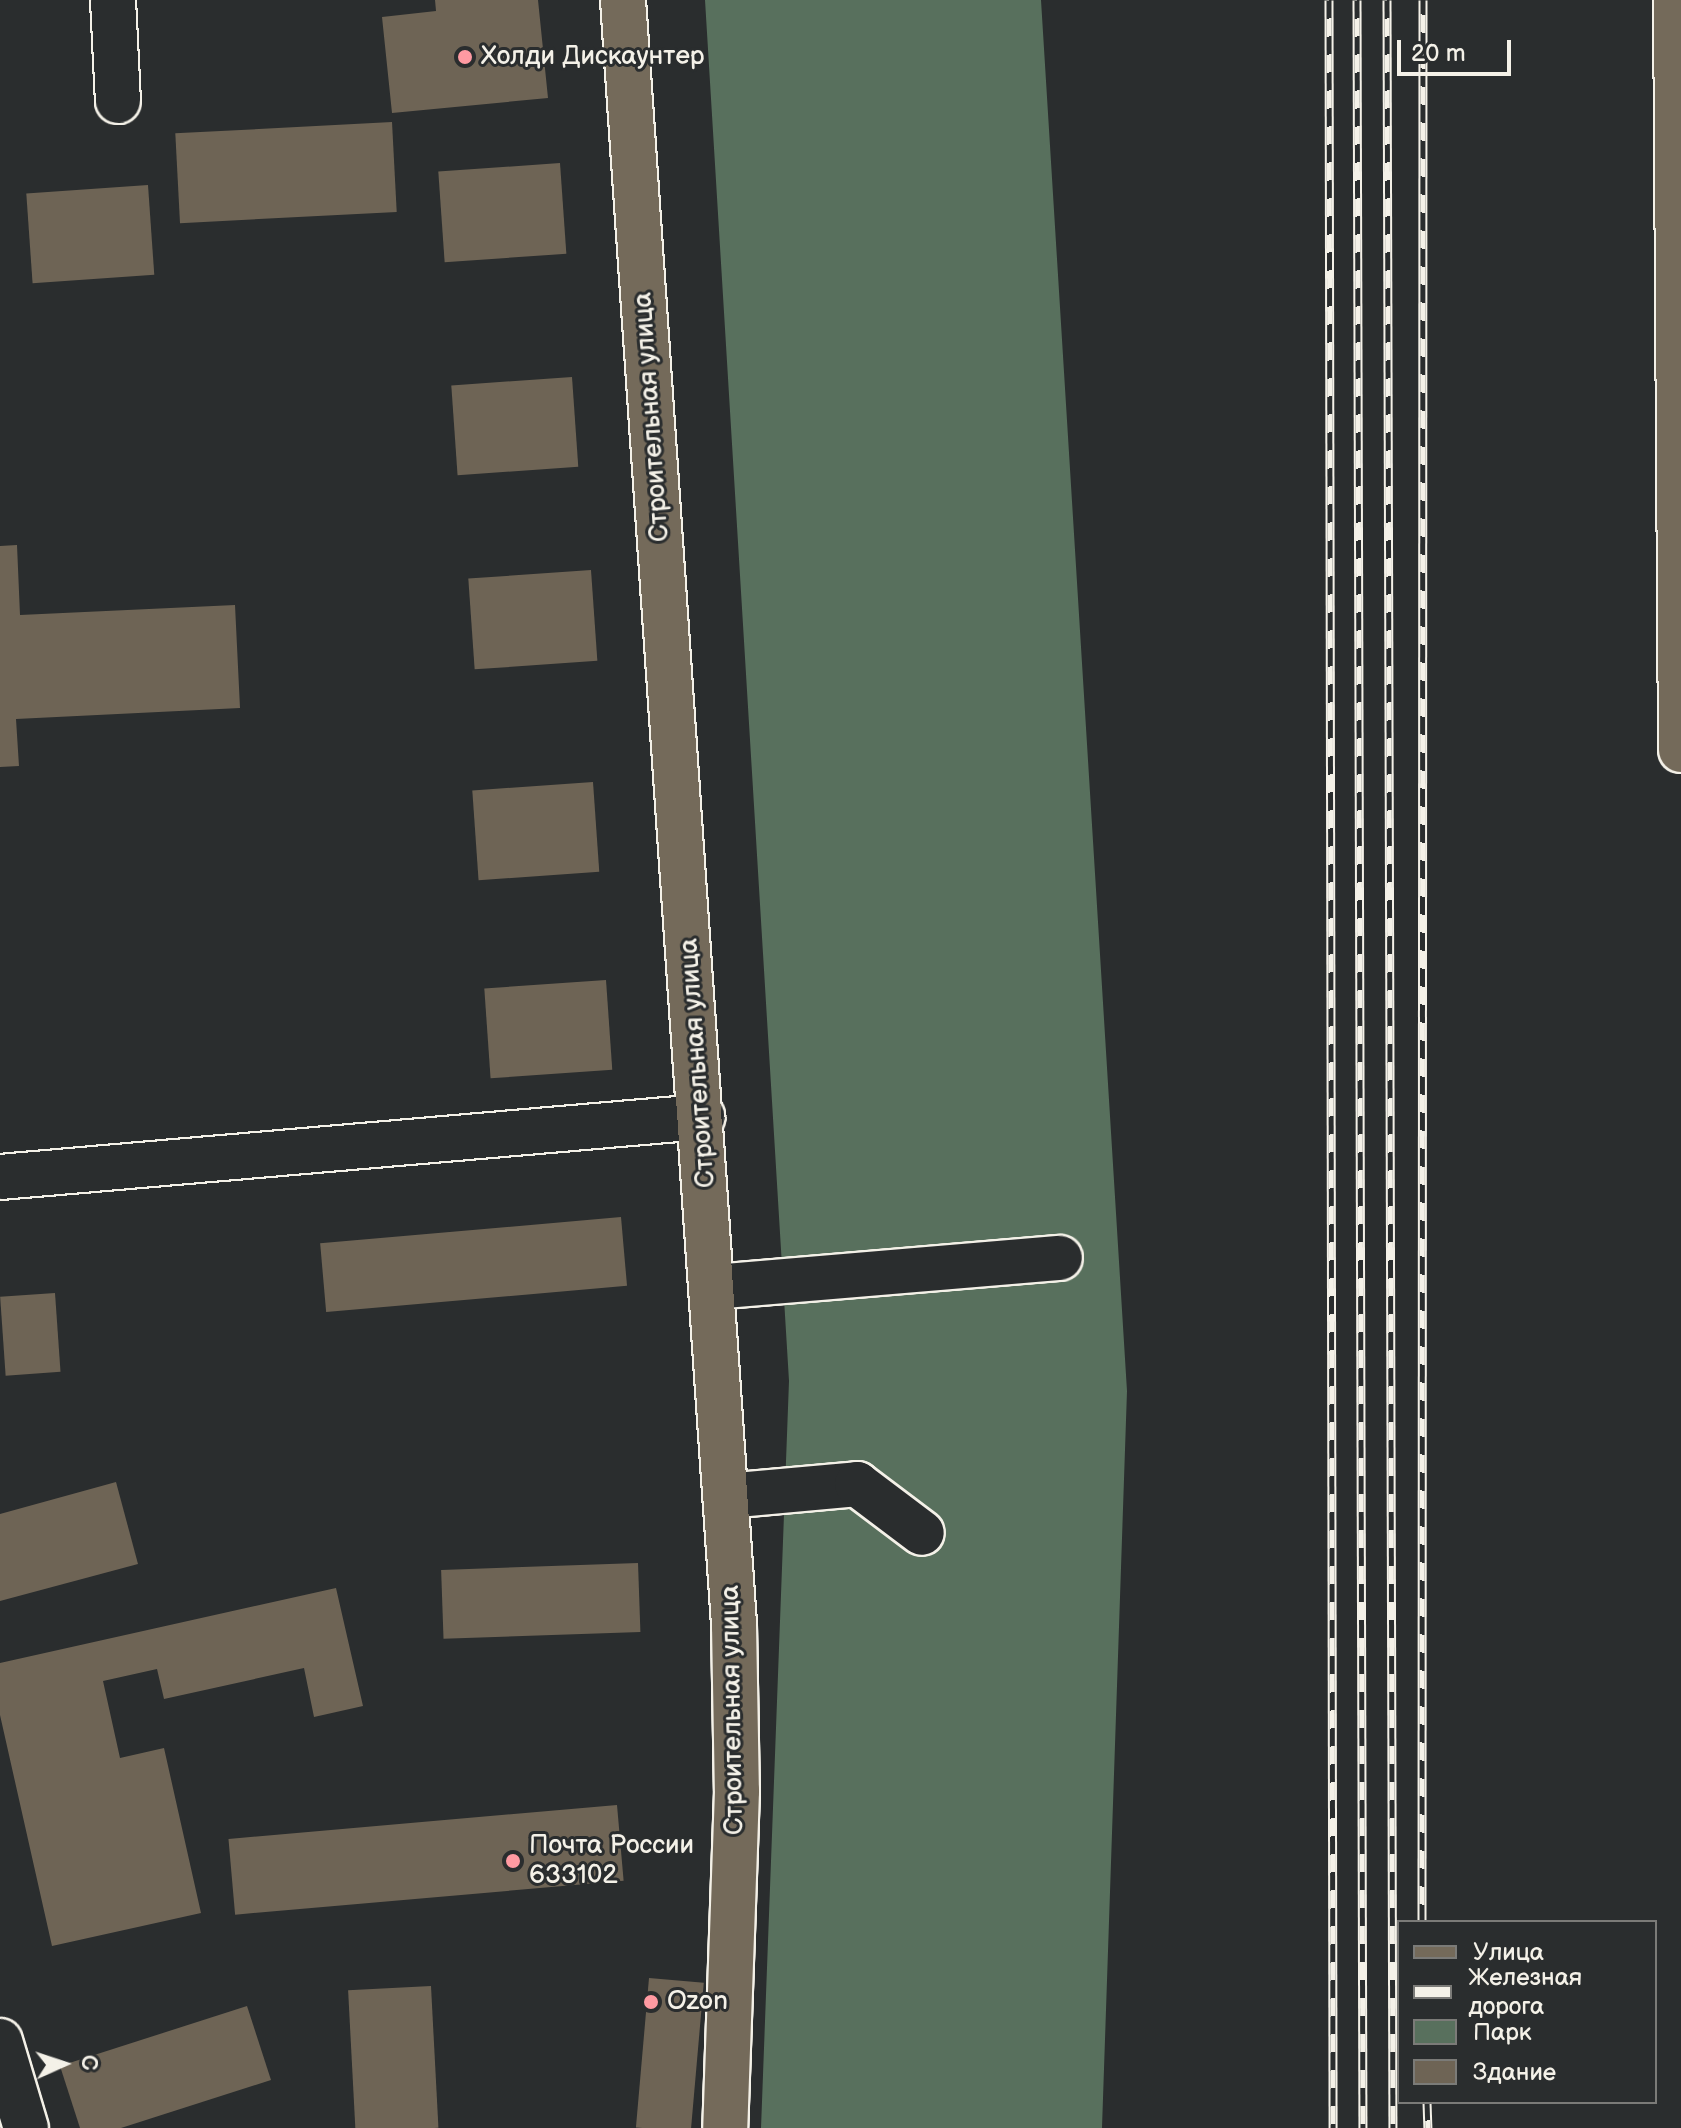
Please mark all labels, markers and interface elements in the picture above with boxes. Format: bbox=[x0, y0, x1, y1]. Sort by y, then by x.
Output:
scale bar bbox=[1401, 24, 1515, 74]
text: 20 m bbox=[1411, 39, 1466, 68]
place label: Холди Дискаунтер bbox=[481, 41, 705, 73]
marker: Холди Дискаунтер bbox=[456, 48, 474, 66]
street label: Строительная улица bbox=[628, 291, 676, 543]
street label: Строительная улица bbox=[674, 937, 722, 1189]
street label: Строительная улица bbox=[715, 1585, 751, 1835]
place label: Почта России 633102 bbox=[529, 1830, 694, 1892]
marker: Почта России 633102 bbox=[504, 1852, 522, 1870]
legend bbox=[1397, 1920, 1657, 2104]
text: Улица bbox=[1473, 1938, 1544, 1967]
text: Железная дорога bbox=[1468, 1963, 1582, 2021]
place label: Ozon bbox=[667, 1986, 728, 2018]
marker: Ozon bbox=[642, 1993, 660, 2011]
text: Парк bbox=[1473, 2018, 1531, 2047]
north arrow bbox=[24, 2024, 104, 2104]
text: С bbox=[75, 2054, 102, 2071]
text: Здание bbox=[1473, 2058, 1556, 2087]

